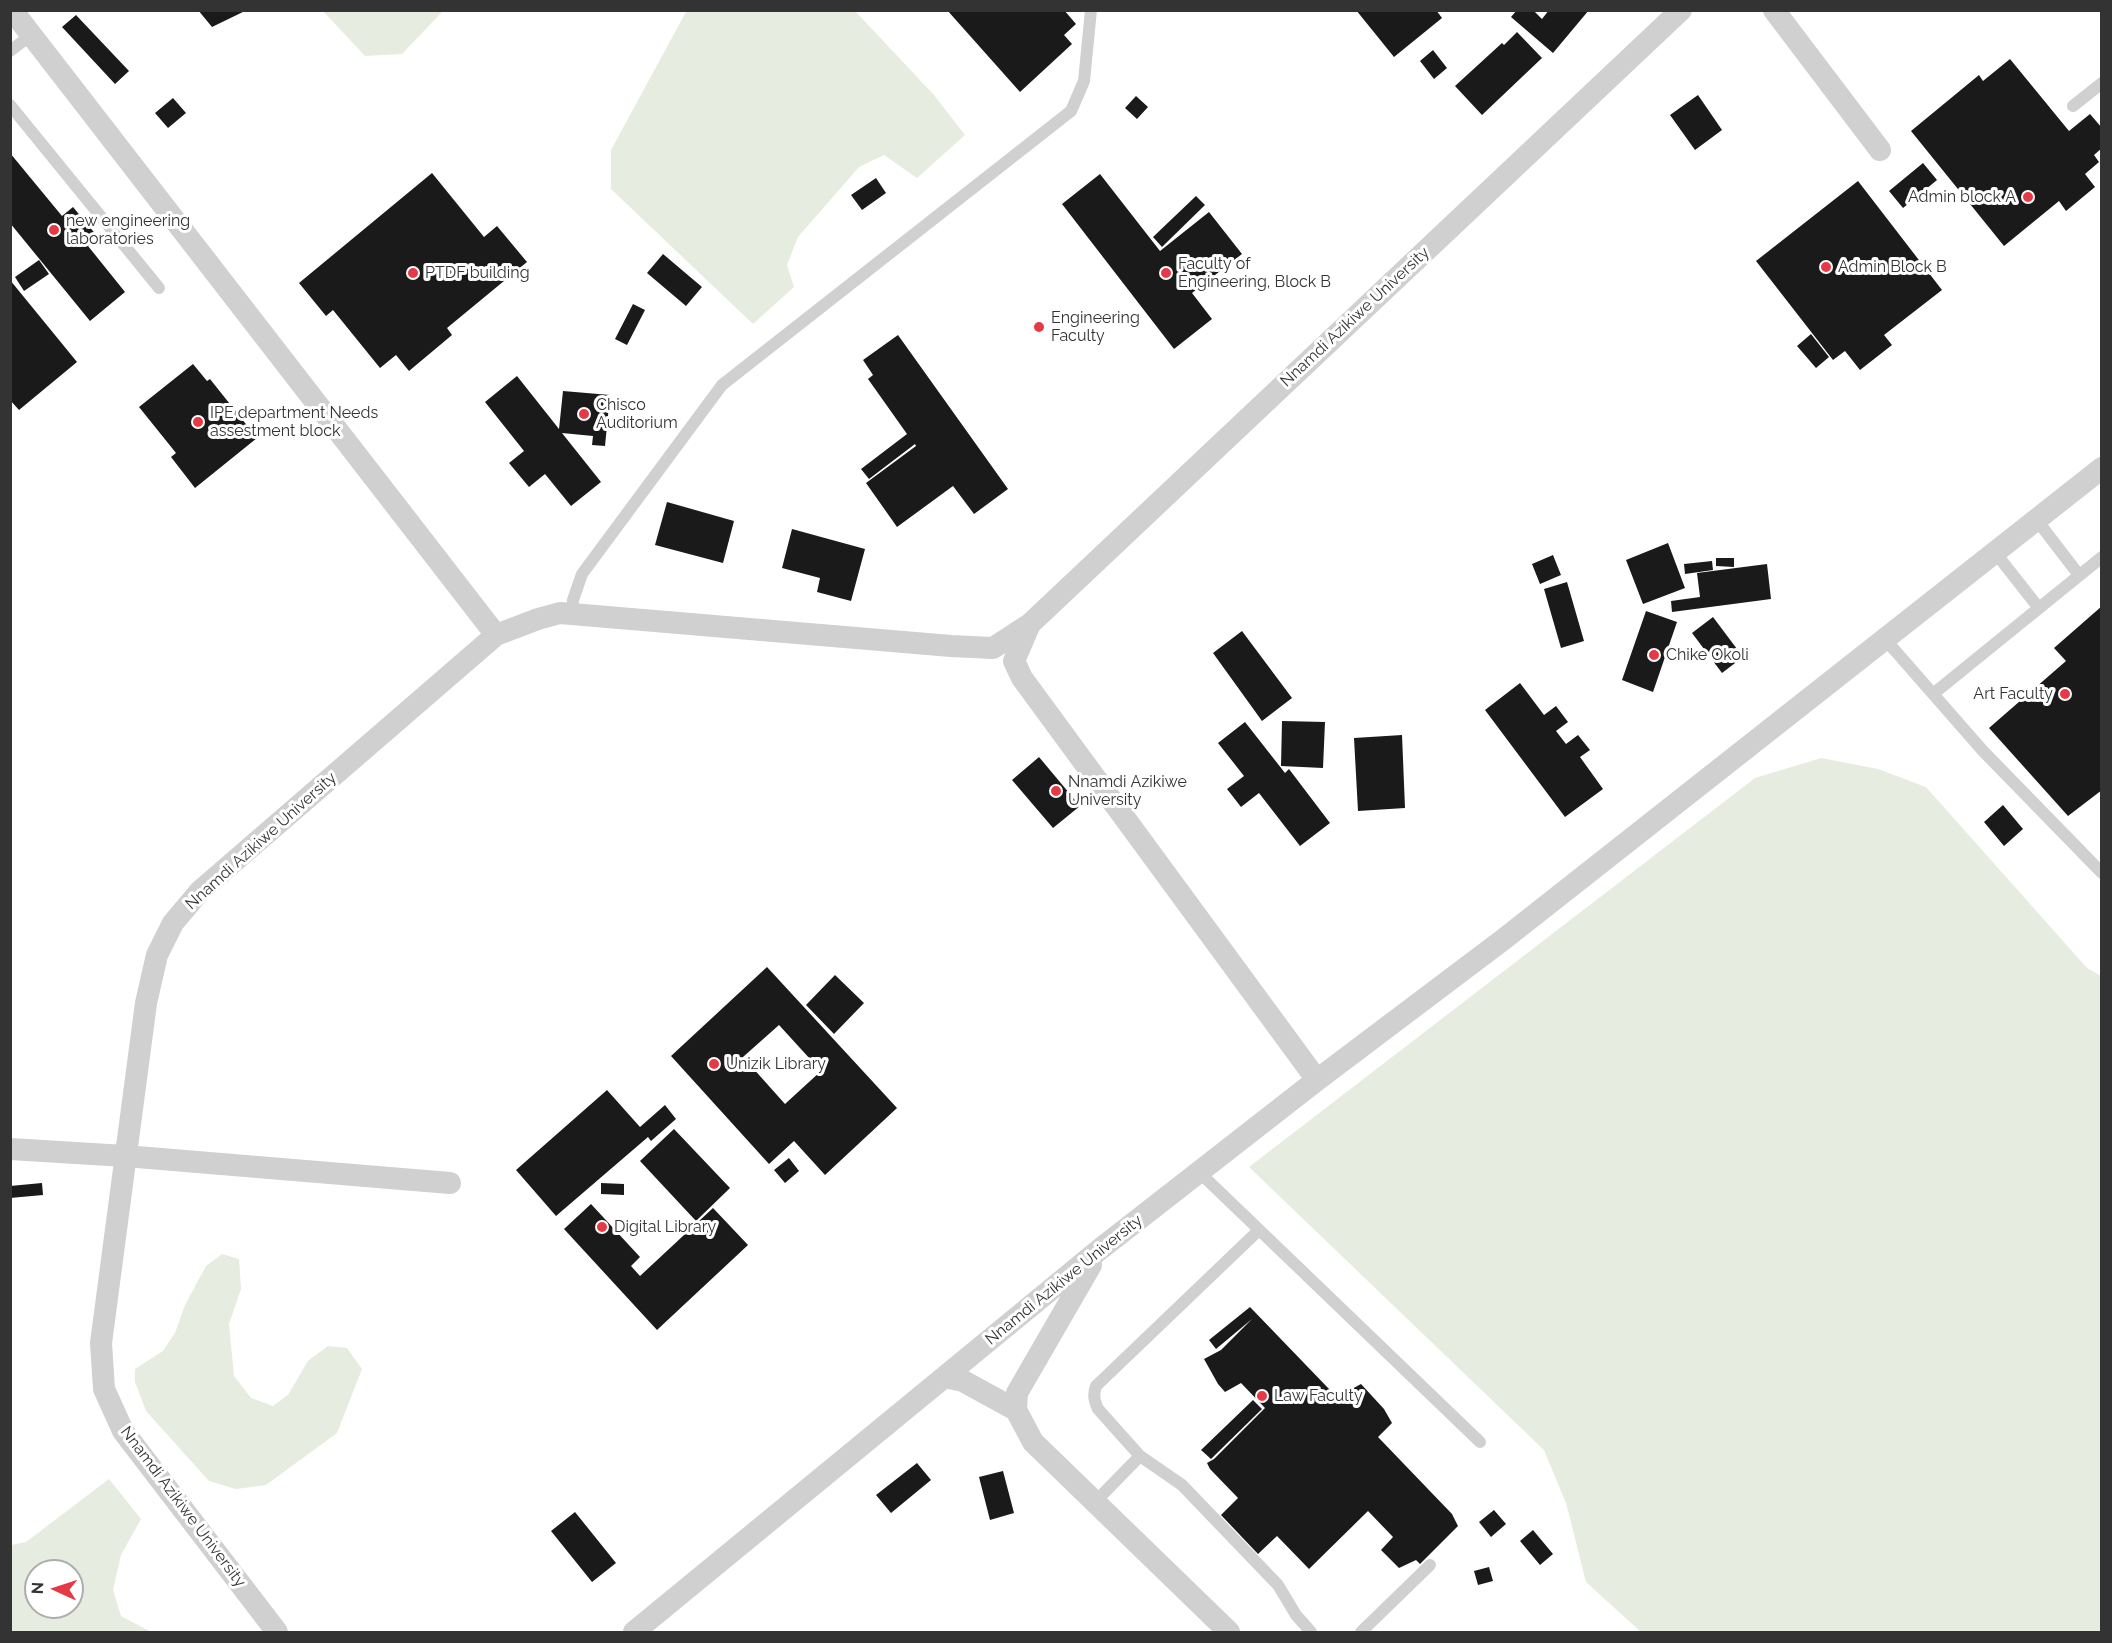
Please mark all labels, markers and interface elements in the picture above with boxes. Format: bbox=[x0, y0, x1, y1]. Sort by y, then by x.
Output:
place label: Admin block A bbox=[1908, 187, 2016, 207]
marker: Admin block A bbox=[2021, 190, 2035, 204]
place label: new engineering laboratories bbox=[66, 211, 190, 249]
marker: new engineering laboratories bbox=[47, 223, 61, 237]
street label: Nnamdi Azikiwe University bbox=[1277, 243, 1433, 391]
place label: Faculty of Engineering, Block B bbox=[1178, 254, 1331, 292]
place label: Admin Block B bbox=[1838, 257, 1947, 277]
marker: Admin Block B bbox=[1819, 260, 1833, 274]
place label: PTDF building bbox=[425, 263, 530, 283]
marker: PTDF building bbox=[406, 266, 420, 280]
marker: Faculty of Engineering, Block B bbox=[1159, 266, 1173, 280]
place label: Engineering Faculty bbox=[1051, 308, 1140, 346]
marker: Engineering Faculty bbox=[1032, 320, 1046, 334]
place label: Chisco Auditorium bbox=[596, 395, 678, 433]
place label: IPE department Needs assestment block bbox=[210, 403, 378, 441]
marker: Chisco Auditorium bbox=[577, 407, 591, 421]
marker: IPE department Needs assestment block bbox=[191, 415, 205, 429]
place label: Chike Okoli bbox=[1666, 645, 1749, 665]
marker: Chike Okoli bbox=[1647, 648, 1661, 662]
place label: Art Faculty bbox=[1973, 684, 2053, 704]
marker: Art Faculty bbox=[2058, 687, 2072, 701]
street label: Nnamdi Azikiwe University bbox=[182, 768, 340, 914]
place label: Nnamdi Azikiwe University bbox=[1068, 772, 1187, 810]
marker: Nnamdi Azikiwe University bbox=[1049, 784, 1063, 798]
place label: Unizik Library bbox=[726, 1054, 826, 1074]
marker: Unizik Library bbox=[707, 1057, 721, 1071]
street label: Nnamdi Azikiwe University bbox=[982, 1211, 1146, 1349]
place label: Digital Library bbox=[614, 1217, 716, 1237]
marker: Digital Library bbox=[595, 1220, 609, 1234]
place label: Law Faculty bbox=[1274, 1386, 1363, 1406]
marker: Law Faculty bbox=[1255, 1389, 1269, 1403]
street label: Nnamdi Azikiwe University bbox=[116, 1423, 250, 1591]
north arrow bbox=[24, 1559, 84, 1619]
text: N bbox=[28, 1582, 47, 1595]

